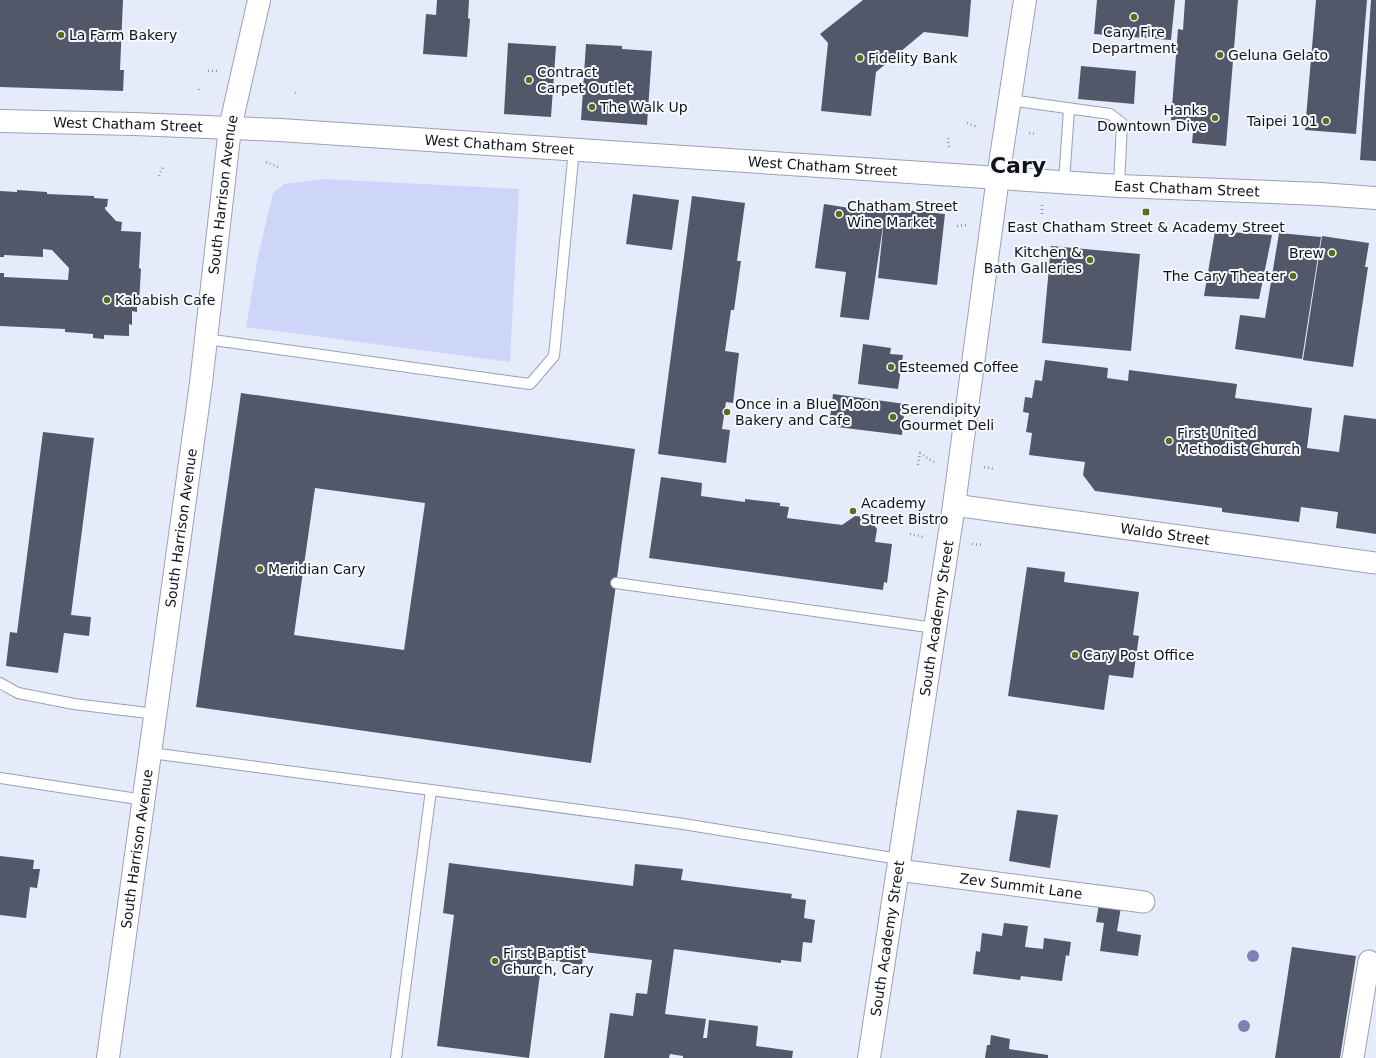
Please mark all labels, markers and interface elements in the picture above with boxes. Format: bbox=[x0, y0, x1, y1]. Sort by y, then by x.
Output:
marker: Cary Fire Department bbox=[1129, 12, 1139, 22]
place label: Cary Fire Department bbox=[1092, 24, 1177, 56]
place label: La Farm Bakery bbox=[69, 27, 177, 43]
marker: La Farm Bakery bbox=[56, 30, 66, 40]
place label: Geluna Gelato bbox=[1228, 47, 1328, 63]
place label: Fidelity Bank bbox=[868, 50, 958, 66]
marker: Geluna Gelato bbox=[1215, 50, 1225, 60]
marker: Fidelity Bank bbox=[855, 53, 865, 63]
place label: Contract Carpet Outlet bbox=[537, 64, 632, 96]
marker: Contract Carpet Outlet bbox=[524, 75, 534, 85]
place label: The Walk Up bbox=[599, 99, 688, 115]
marker: The Walk Up bbox=[587, 102, 597, 112]
place label: Hanks Downtown Dive bbox=[1097, 102, 1207, 134]
street label: South Harrison Avenue bbox=[205, 113, 241, 275]
marker: Hanks Downtown Dive bbox=[1210, 113, 1220, 123]
place label: Taipei 101 bbox=[1246, 113, 1318, 129]
street label: West Chatham Street bbox=[53, 114, 204, 135]
marker: Taipei 101 bbox=[1321, 116, 1331, 126]
street label: West Chatham Street bbox=[424, 132, 575, 158]
street label: West Chatham Street bbox=[747, 153, 898, 179]
district label: Cary bbox=[990, 153, 1046, 178]
street label: East Chatham Street bbox=[1114, 178, 1260, 200]
place label: Chatham Street Wine Market bbox=[847, 198, 958, 230]
marker: East Chatham Street & Academy Street bbox=[1141, 207, 1151, 217]
marker: Chatham Street Wine Market bbox=[834, 209, 844, 219]
place label: East Chatham Street & Academy Street bbox=[1007, 219, 1285, 235]
place label: Kitchen & Bath Galleries bbox=[984, 244, 1082, 276]
place label: Brew bbox=[1289, 245, 1324, 261]
marker: Brew bbox=[1327, 248, 1337, 258]
marker: Kitchen & Bath Galleries bbox=[1085, 255, 1095, 265]
place label: The Cary Theater bbox=[1162, 268, 1285, 284]
marker: The Cary Theater bbox=[1288, 271, 1298, 281]
place label: Kababish Cafe bbox=[115, 292, 215, 308]
marker: Kababish Cafe bbox=[102, 295, 112, 305]
place label: Esteemed Coffee bbox=[899, 359, 1019, 375]
marker: Esteemed Coffee bbox=[886, 362, 896, 372]
place label: Once in a Blue Moon Bakery and Cafe bbox=[735, 396, 879, 428]
place label: Serendipity Gourmet Deli bbox=[901, 401, 994, 433]
marker: Once in a Blue Moon Bakery and Cafe bbox=[722, 407, 732, 417]
marker: Serendipity Gourmet Deli bbox=[888, 412, 898, 422]
place label: First United Methodist Church bbox=[1177, 425, 1300, 457]
marker: First United Methodist Church bbox=[1164, 436, 1174, 446]
street label: South Harrison Avenue bbox=[162, 447, 200, 609]
place label: Academy Street Bistro bbox=[861, 495, 948, 527]
marker: Academy Street Bistro bbox=[848, 506, 858, 516]
street label: Waldo Street bbox=[1119, 520, 1211, 548]
street label: South Academy Street bbox=[917, 539, 957, 697]
place label: Meridian Cary bbox=[268, 561, 365, 577]
marker: Meridian Cary bbox=[255, 564, 265, 574]
place label: Cary Post Office bbox=[1083, 647, 1194, 663]
marker: Cary Post Office bbox=[1070, 650, 1080, 660]
street label: South Harrison Avenue bbox=[118, 768, 156, 930]
street label: South Academy Street bbox=[868, 859, 907, 1017]
street label: Zev Summit Lane bbox=[959, 870, 1083, 902]
place label: First Baptist Church, Cary bbox=[503, 945, 594, 977]
marker: First Baptist Church, Cary bbox=[490, 956, 500, 966]

